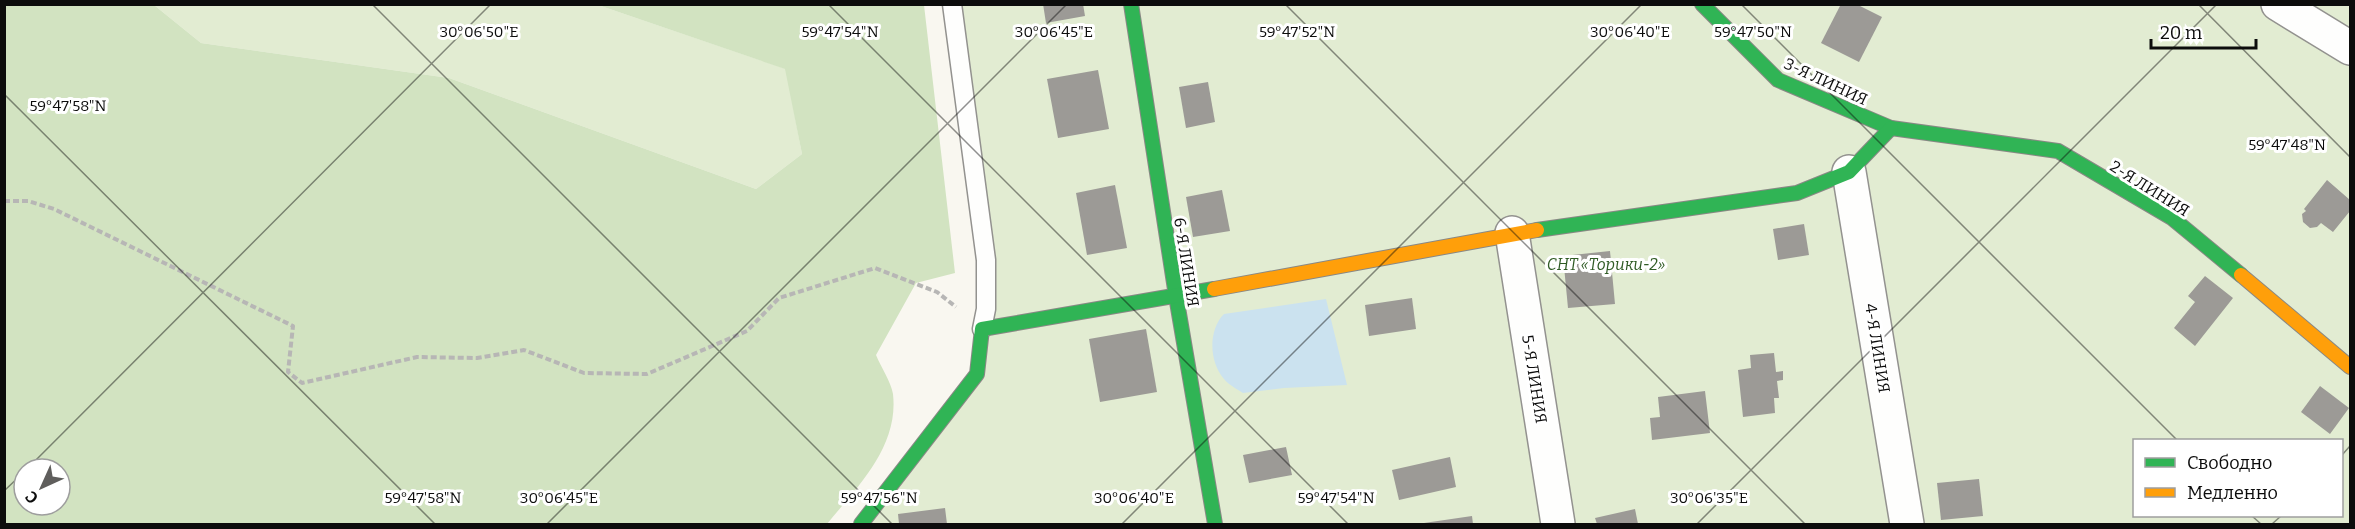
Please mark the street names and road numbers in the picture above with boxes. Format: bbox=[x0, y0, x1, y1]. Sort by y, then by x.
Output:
street label: 3-Я ЛИНИЯ bbox=[1781, 54, 1871, 109]
street label: 2-Я ЛИНИЯ bbox=[2107, 157, 2193, 220]
street label: 6-Я ЛИНИЯ bbox=[1170, 216, 1203, 308]
street label: 4-Я ЛИНИЯ bbox=[1861, 302, 1894, 394]
street label: 5-Я ЛИНИЯ bbox=[1518, 333, 1551, 425]

